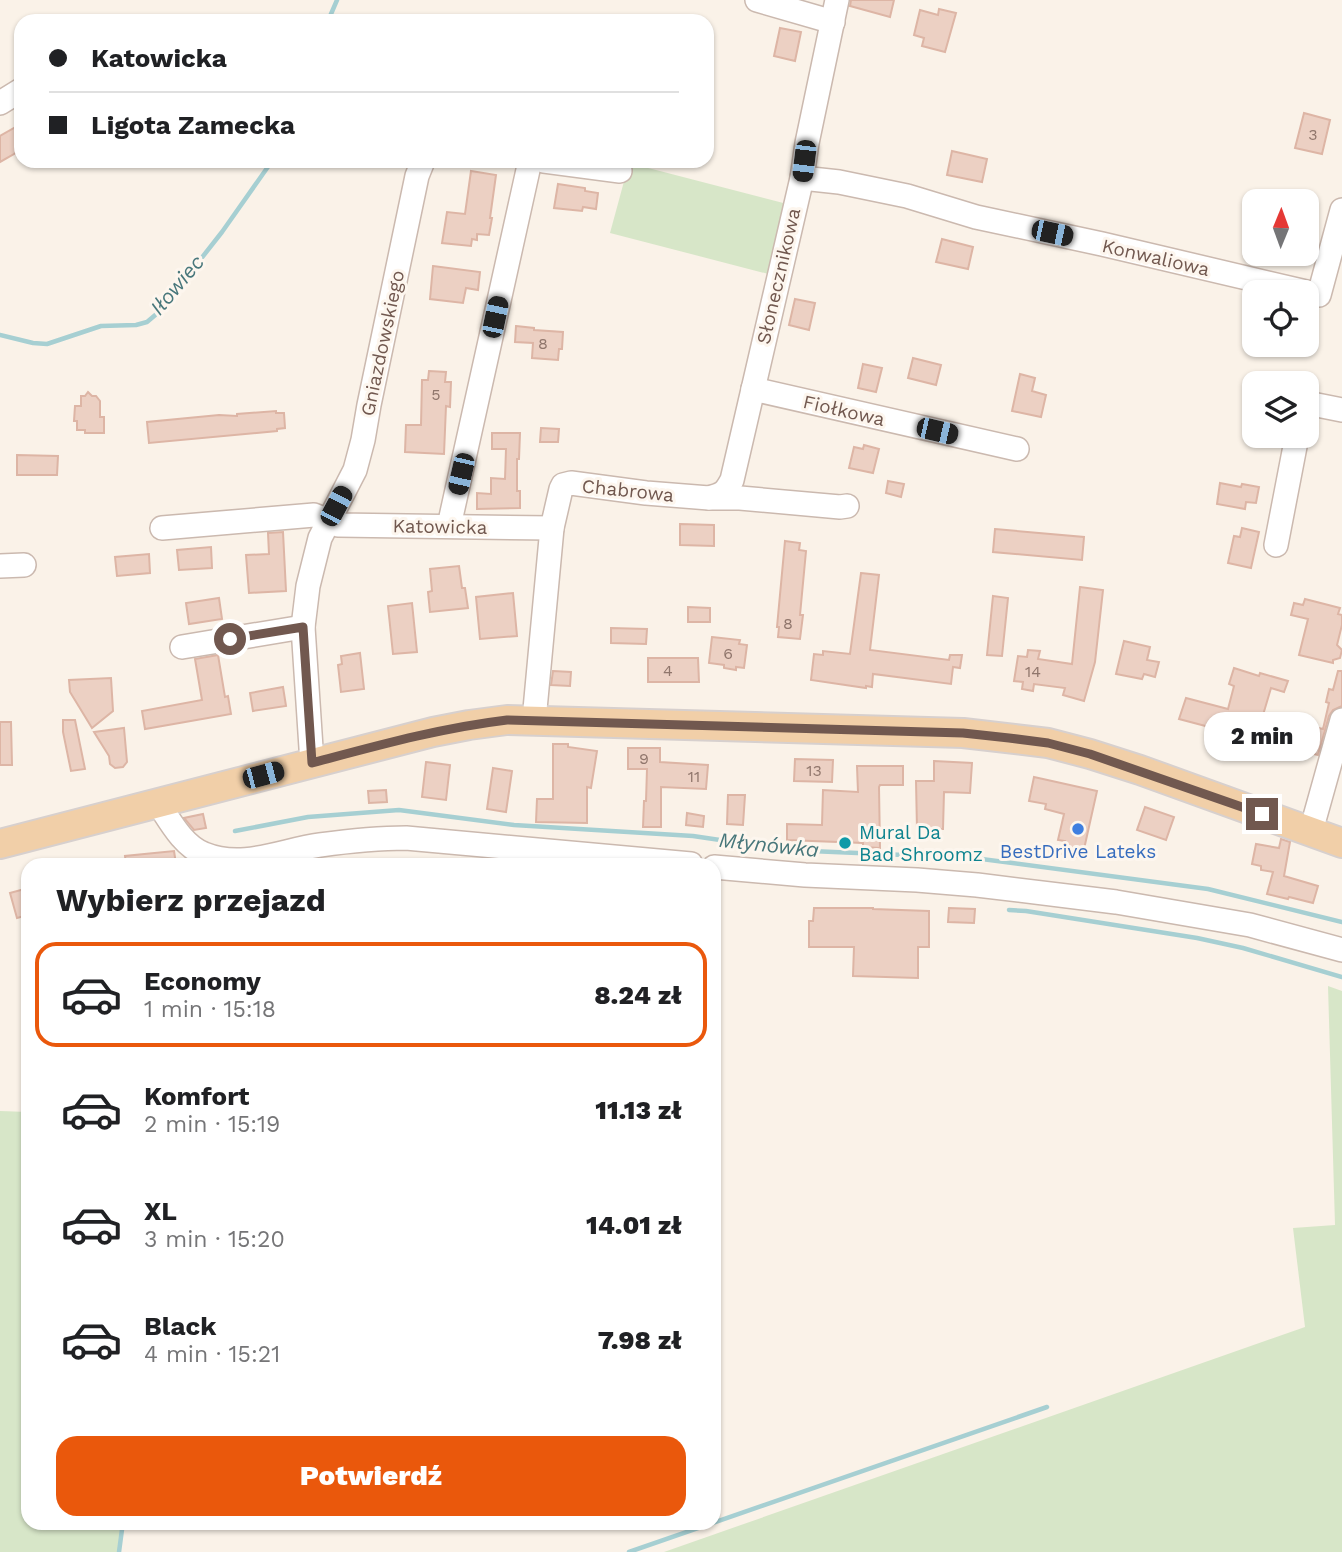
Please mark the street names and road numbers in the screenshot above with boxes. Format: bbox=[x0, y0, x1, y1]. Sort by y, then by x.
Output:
street label: Słonecznikowa bbox=[752, 206, 805, 346]
street label: Konwaliowa bbox=[1100, 234, 1212, 281]
street label: Gniazdowskiego bbox=[356, 268, 409, 418]
street label: Fiołkowa bbox=[801, 390, 887, 431]
street label: Chabrowa bbox=[581, 474, 675, 507]
street label: Katowicka bbox=[393, 514, 488, 539]

